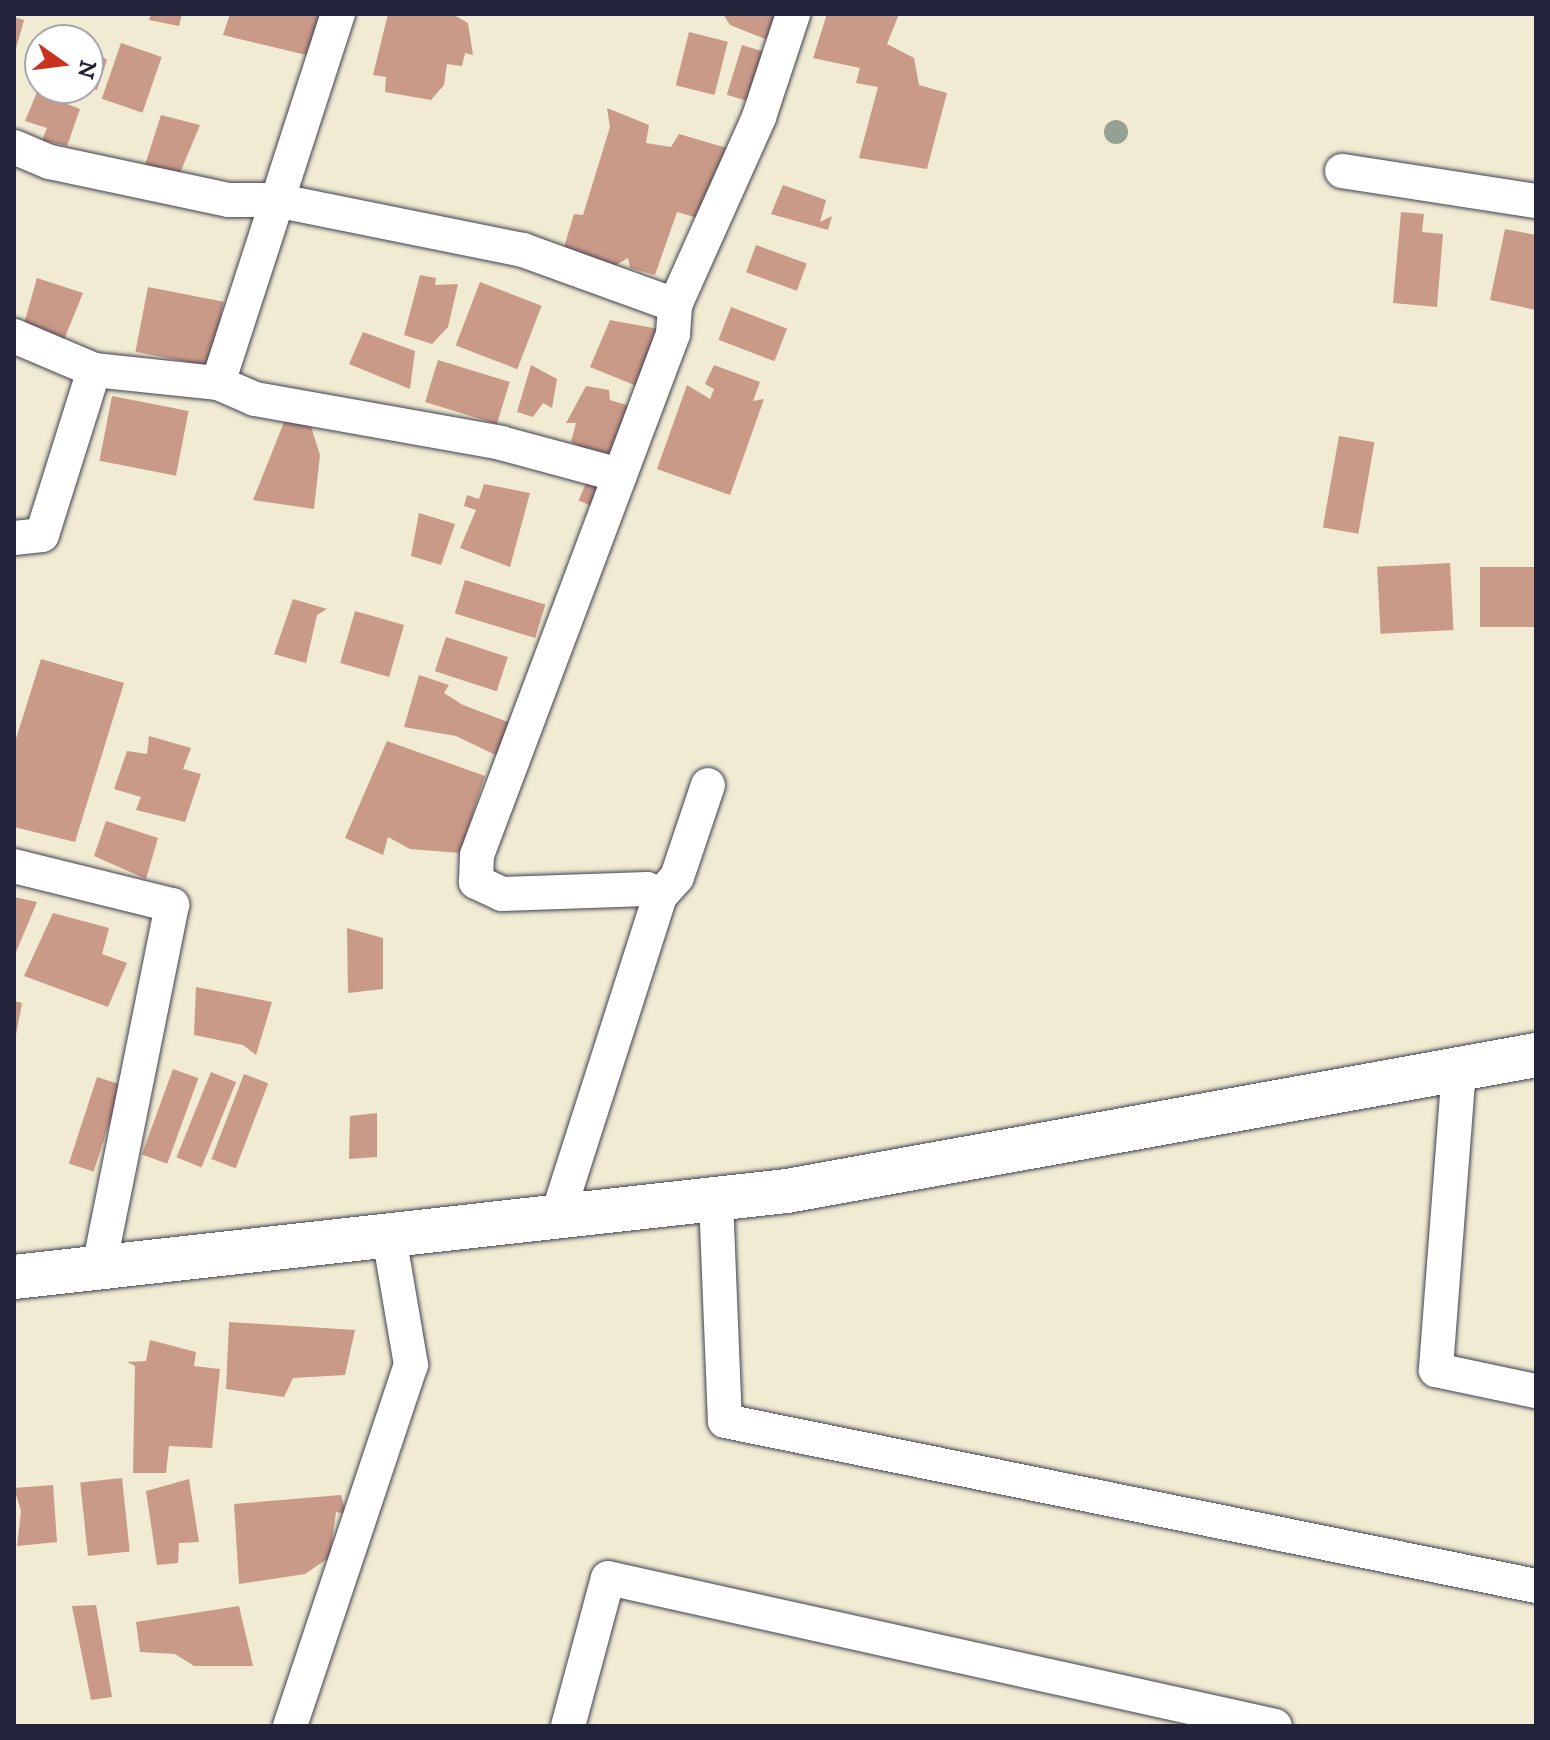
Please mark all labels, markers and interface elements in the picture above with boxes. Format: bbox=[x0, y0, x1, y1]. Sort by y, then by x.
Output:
north arrow bbox=[24, 24, 104, 104]
text: N bbox=[71, 57, 101, 81]

